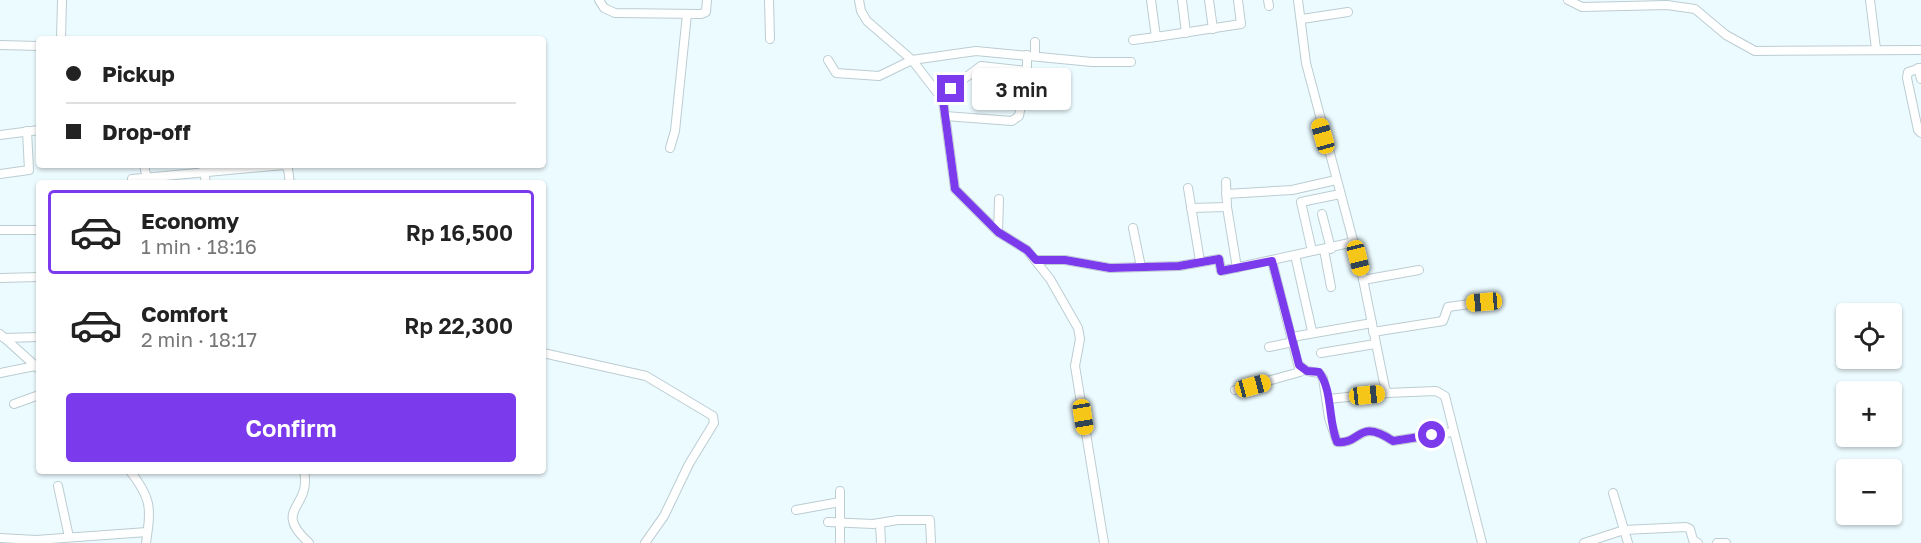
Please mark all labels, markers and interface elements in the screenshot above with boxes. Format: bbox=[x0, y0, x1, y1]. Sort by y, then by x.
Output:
text: Pickup bbox=[102, 60, 175, 87]
callout: 3 min bbox=[972, 68, 1071, 110]
route end bbox=[937, 75, 964, 102]
text: 3 min bbox=[995, 77, 1048, 101]
car bbox=[1309, 116, 1337, 156]
text: Drop-off bbox=[102, 118, 191, 145]
icon: car bbox=[69, 205, 123, 259]
text: Economy bbox=[141, 207, 239, 234]
text: Rp 16,500 bbox=[406, 219, 513, 246]
text: 1 min · 18:16 bbox=[141, 234, 257, 258]
car bbox=[1345, 238, 1371, 278]
car bbox=[1465, 291, 1503, 313]
icon: car bbox=[69, 298, 123, 352]
text: Comfort bbox=[141, 300, 228, 327]
map controls bbox=[1836, 303, 1902, 525]
button: locate bbox=[1836, 303, 1902, 369]
text: Rp 22,300 bbox=[404, 312, 513, 339]
text: 2 min · 18:17 bbox=[141, 327, 257, 351]
car bbox=[1233, 373, 1273, 399]
button: + bbox=[1836, 381, 1902, 447]
car bbox=[1348, 384, 1386, 406]
button: Confirm bbox=[66, 393, 516, 462]
car bbox=[1071, 398, 1095, 436]
route start bbox=[1418, 421, 1445, 448]
button: − bbox=[1836, 459, 1902, 525]

